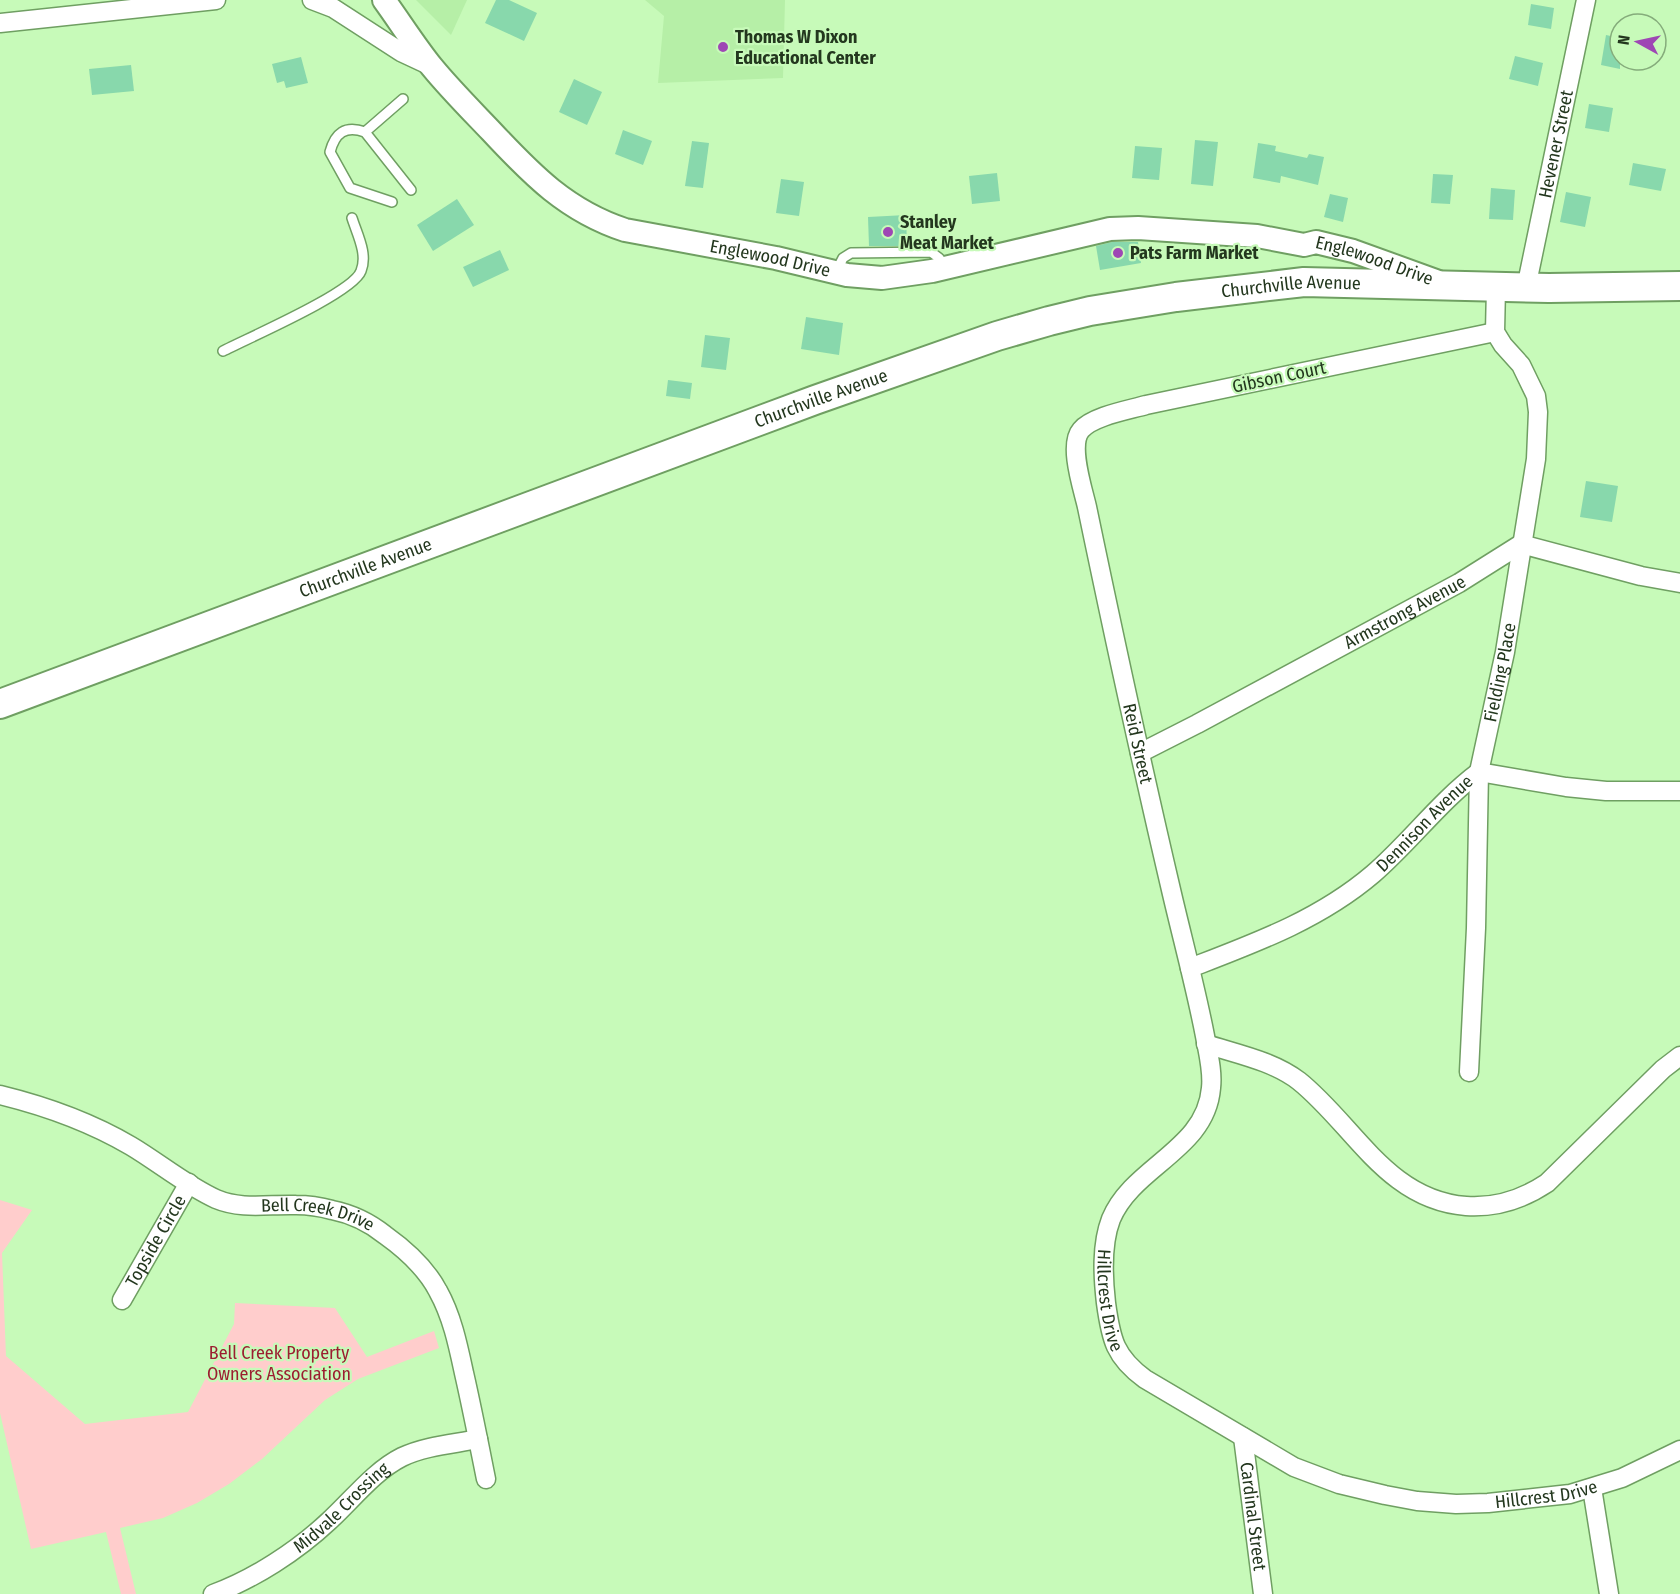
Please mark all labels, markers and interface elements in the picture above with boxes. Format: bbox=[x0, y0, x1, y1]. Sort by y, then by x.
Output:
north arrow bbox=[1608, 12, 1668, 72]
place label: Thomas W Dixon Educational Center bbox=[735, 26, 876, 69]
text: N bbox=[1614, 34, 1634, 46]
marker: Thomas W Dixon Educational Center bbox=[716, 40, 730, 54]
street label: Hevener Street bbox=[1534, 88, 1578, 200]
place label: Stanley Meat Market bbox=[900, 211, 995, 254]
marker: Stanley Meat Market bbox=[881, 225, 895, 239]
street label: Englewood Drive bbox=[1313, 231, 1436, 290]
street label: Englewood Drive bbox=[708, 235, 833, 282]
place label: Pats Farm Market bbox=[1130, 242, 1259, 264]
marker: Pats Farm Market bbox=[1111, 246, 1125, 260]
street label: Churchville Avenue bbox=[1220, 271, 1361, 303]
street label: Gibson Court bbox=[1230, 356, 1328, 398]
street label: Churchville Avenue bbox=[751, 364, 891, 433]
street label: Churchville Avenue bbox=[296, 533, 435, 602]
street label: Armstrong Avenue bbox=[1340, 570, 1470, 654]
street label: Fielding Place bbox=[1479, 621, 1521, 724]
street label: Reid Street bbox=[1118, 701, 1157, 786]
street label: Dennison Avenue bbox=[1372, 770, 1477, 877]
street label: Topside Circle bbox=[121, 1191, 191, 1291]
street label: Bell Creek Drive bbox=[261, 1194, 379, 1236]
street label: Hillcrest Drive bbox=[1093, 1248, 1128, 1355]
park label: Bell Creek Property Owners Association bbox=[207, 1342, 351, 1385]
street label: Midvale Crossing bbox=[289, 1457, 394, 1557]
street label: Cardinal Street bbox=[1235, 1461, 1271, 1572]
street label: Hillcrest Drive bbox=[1494, 1475, 1600, 1513]

